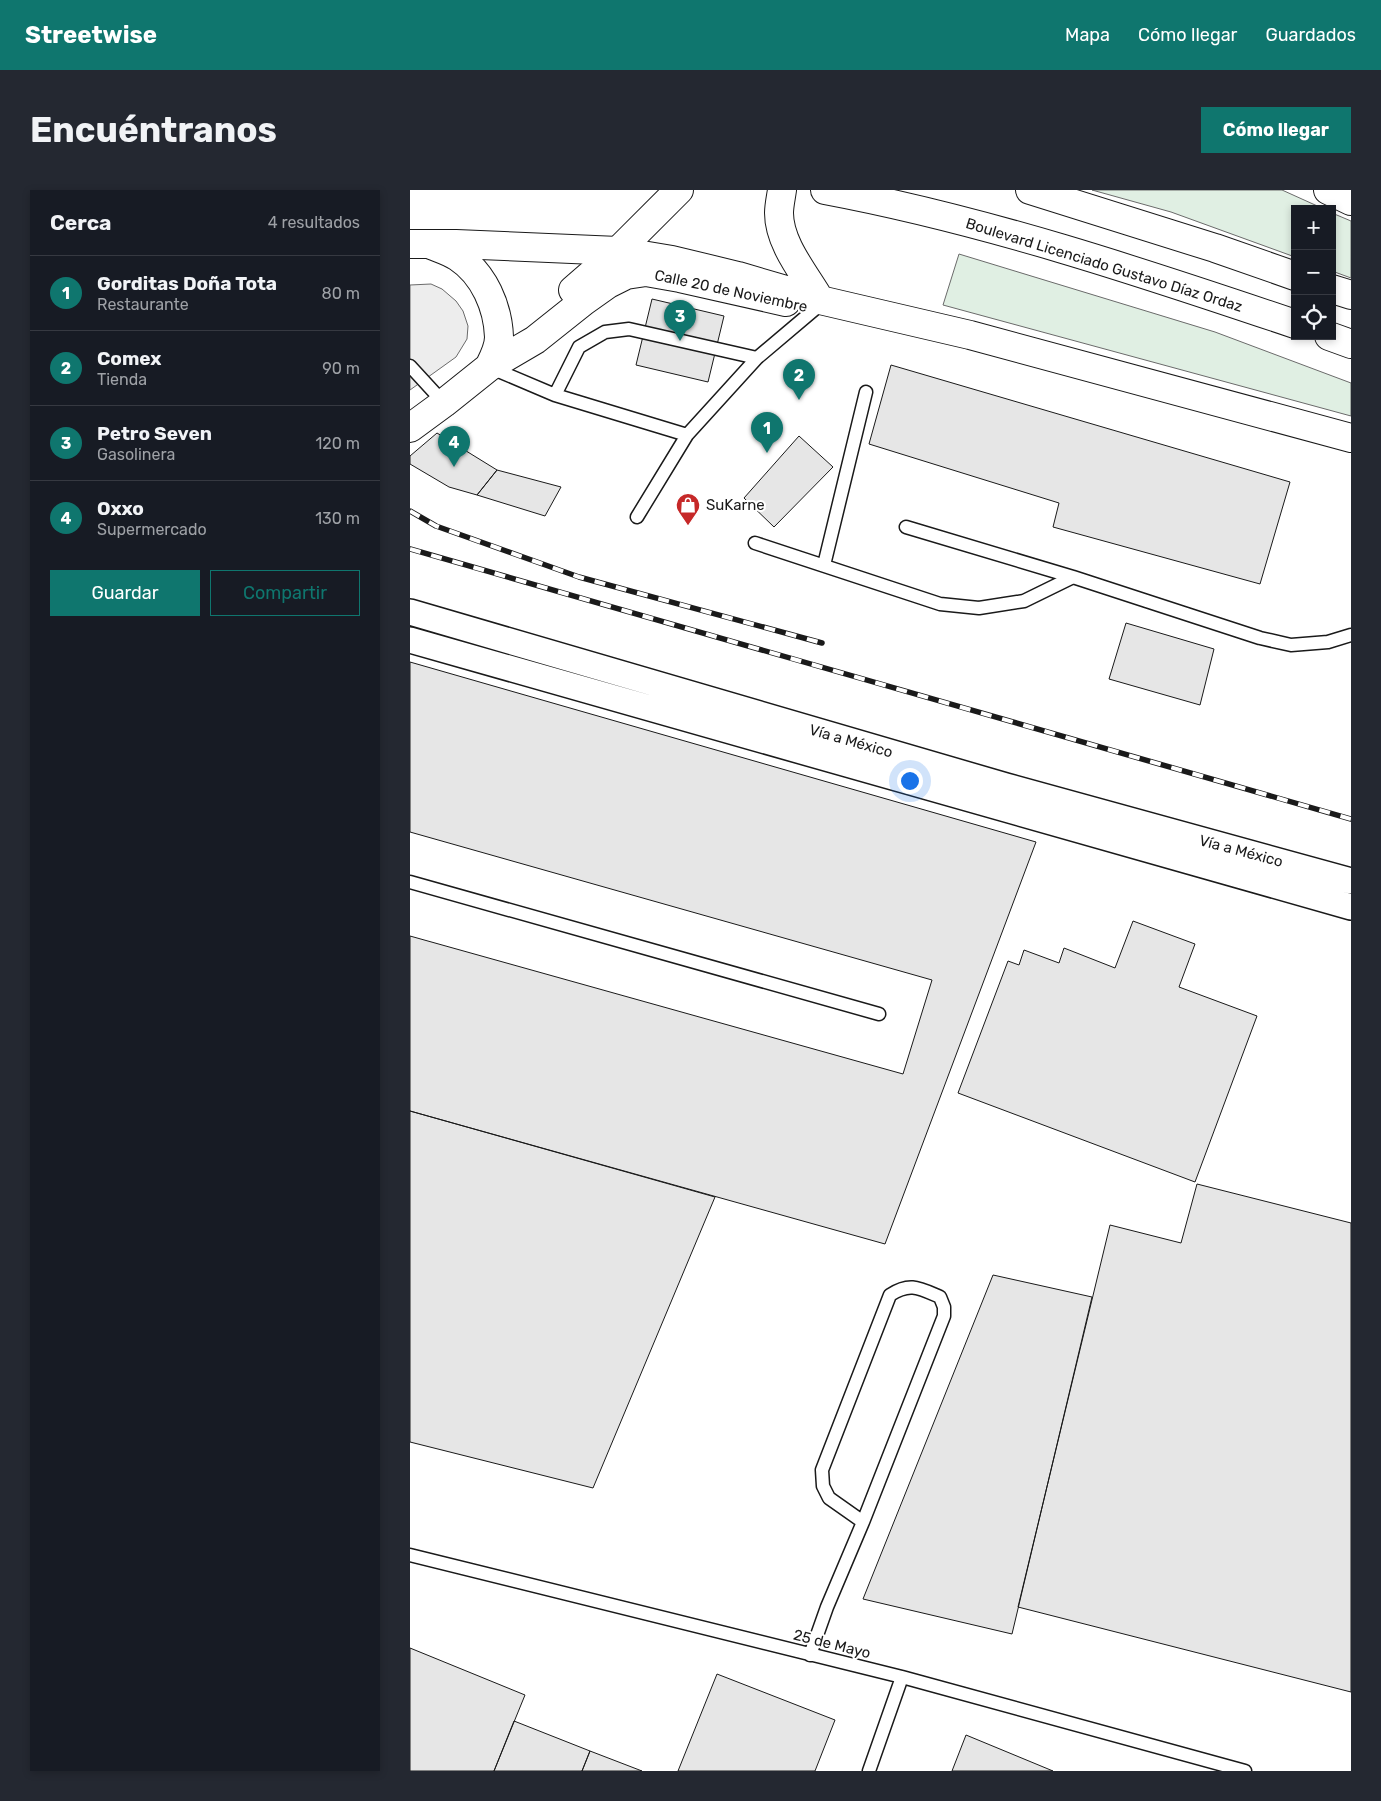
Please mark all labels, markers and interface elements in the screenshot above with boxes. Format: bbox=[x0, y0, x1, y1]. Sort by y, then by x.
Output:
text: Streetwise bbox=[25, 21, 157, 49]
text: Mapa bbox=[1065, 24, 1110, 46]
text: Cómo llegar bbox=[1138, 24, 1237, 46]
text: Guardados bbox=[1265, 24, 1356, 46]
button: Cómo llegar bbox=[1201, 107, 1351, 153]
text: Encuéntranos bbox=[30, 109, 277, 151]
map controls bbox=[1291, 205, 1336, 340]
button: + bbox=[1291, 205, 1336, 250]
text: Cerca bbox=[50, 210, 111, 235]
text: 4 resultados bbox=[268, 213, 360, 232]
street label: Boulevard Licenciado Gustavo Díaz Ordaz bbox=[963, 214, 1245, 316]
button: − bbox=[1291, 250, 1336, 295]
street label: Calle 20 de Noviembre bbox=[653, 266, 809, 316]
text: Gorditas Doña Tota bbox=[97, 272, 277, 295]
text: 1 bbox=[62, 284, 70, 303]
text: 80 m bbox=[322, 284, 360, 303]
text: Restaurante bbox=[97, 295, 189, 314]
button: locate bbox=[1291, 295, 1336, 340]
pin: 3 bbox=[664, 300, 696, 341]
text: Comex bbox=[97, 347, 161, 370]
text: 2 bbox=[61, 359, 71, 378]
text: 90 m bbox=[322, 359, 360, 378]
pin: 2 bbox=[783, 359, 815, 400]
text: Tienda bbox=[97, 370, 147, 389]
pin: 1 bbox=[751, 412, 783, 453]
text: Petro Seven bbox=[97, 422, 212, 445]
pin: 4 bbox=[438, 426, 470, 467]
text: 3 bbox=[61, 434, 71, 453]
text: 120 m bbox=[315, 434, 360, 453]
text: Gasolinera bbox=[97, 445, 175, 464]
shop icon: SuKarne bbox=[675, 492, 701, 526]
place label: SuKarne bbox=[706, 496, 765, 514]
text: Oxxo bbox=[97, 497, 144, 520]
text: 4 bbox=[61, 509, 71, 528]
text: 130 m bbox=[315, 509, 360, 528]
text: Supermercado bbox=[97, 520, 207, 539]
button: Guardar bbox=[50, 570, 200, 616]
button: Compartir bbox=[210, 570, 360, 616]
street label: Vía a México bbox=[807, 720, 895, 762]
your location bbox=[897, 768, 923, 794]
street label: Vía a México bbox=[1197, 831, 1285, 871]
street label: 25 de Mayo bbox=[791, 1626, 873, 1662]

